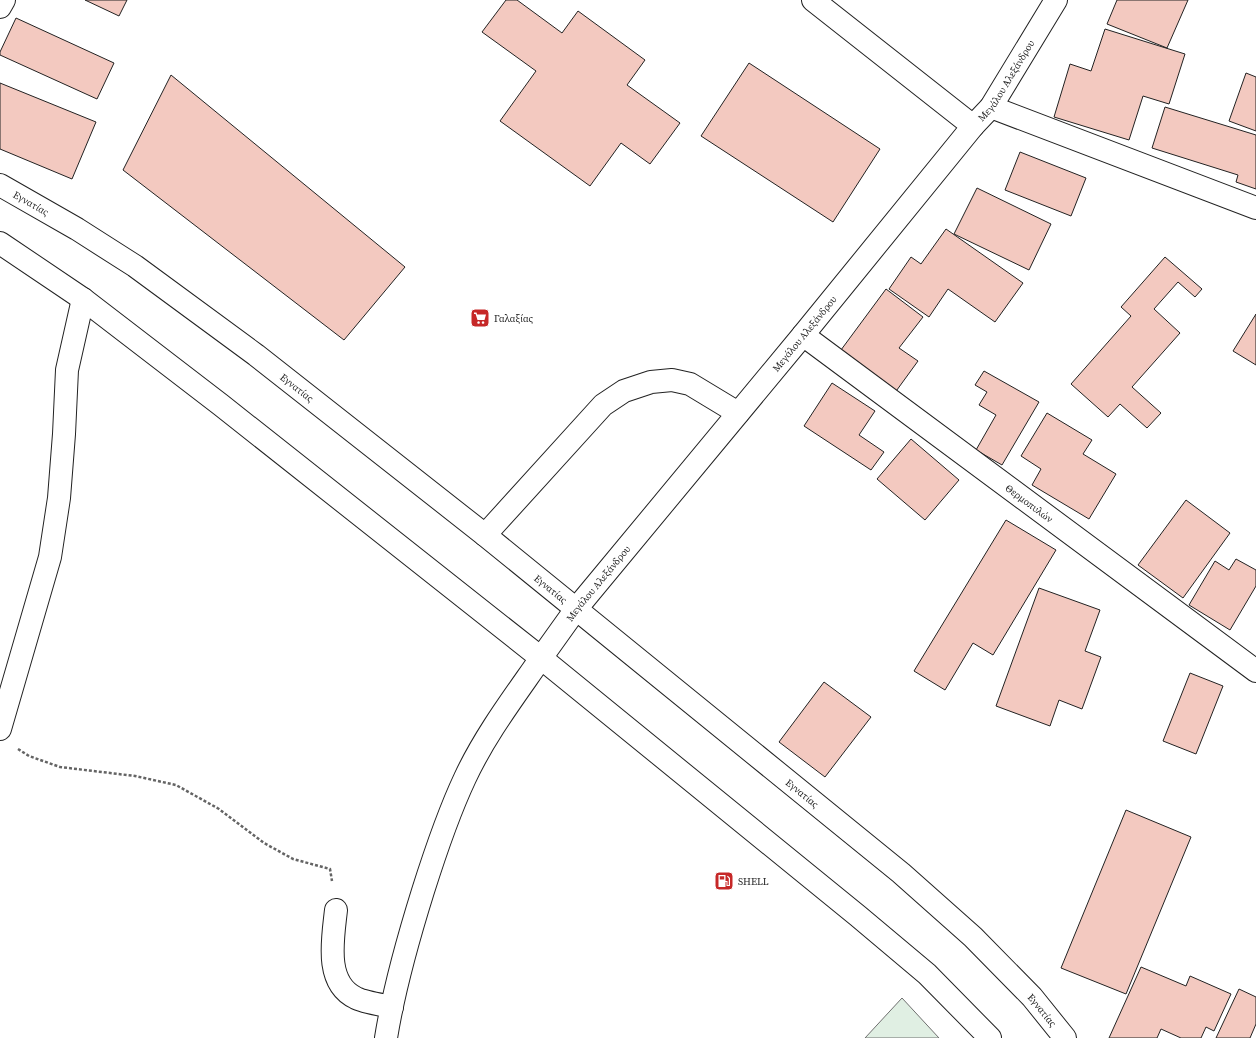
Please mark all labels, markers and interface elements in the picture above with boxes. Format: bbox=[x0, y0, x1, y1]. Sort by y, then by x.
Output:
street label: Μεγάλου Αλεξάνδρου bbox=[975, 38, 1037, 124]
street label: Εγνατίας bbox=[11, 188, 52, 219]
street label: Μεγάλου Αλεξάνδρου bbox=[769, 293, 839, 374]
supermarket icon: Γαλαξίας bbox=[469, 307, 491, 329]
place label: Γαλαξίας bbox=[494, 312, 533, 325]
street label: Εγνατίας bbox=[277, 371, 317, 405]
street label: Θερμοπυλών bbox=[1003, 481, 1056, 525]
street label: Μεγάλου Αλεξάνδρου bbox=[563, 543, 633, 624]
street label: Εγνατίας bbox=[531, 572, 570, 607]
street label: Εγνατίας bbox=[783, 776, 822, 811]
fuel station icon: SHELL bbox=[713, 870, 735, 892]
place label: SHELL bbox=[738, 875, 769, 888]
street label: Εγνατίας bbox=[1025, 991, 1060, 1030]

